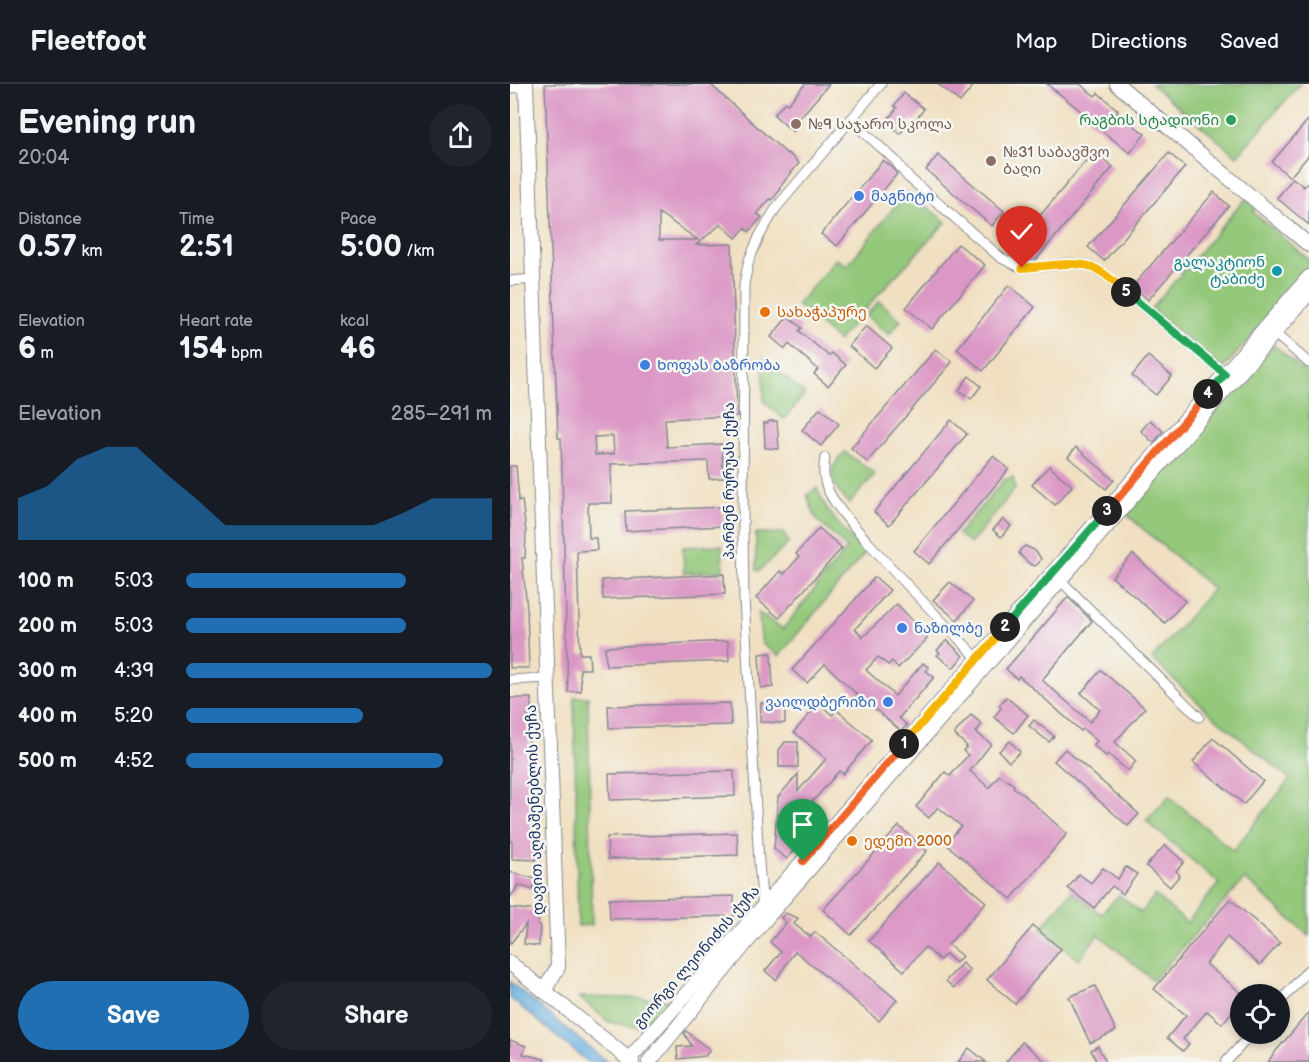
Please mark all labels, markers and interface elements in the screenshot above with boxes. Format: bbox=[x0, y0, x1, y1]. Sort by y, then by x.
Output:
text: Fleetfoot bbox=[30, 25, 146, 58]
text: Map bbox=[1015, 29, 1058, 54]
text: Directions bbox=[1091, 29, 1187, 54]
text: Saved bbox=[1220, 29, 1279, 54]
text: Evening run bbox=[18, 103, 196, 143]
button: share bbox=[429, 104, 492, 167]
place label: რაგბის სტადიონი bbox=[1079, 111, 1219, 130]
marker: რაგბის სტადიონი bbox=[1224, 113, 1238, 127]
place label: №9 საჯარო სკოლა bbox=[808, 115, 952, 134]
marker: №9 საჯარო სკოლა bbox=[789, 117, 803, 131]
place label: №31 საბავშვო ბაღი bbox=[1003, 143, 1110, 179]
text: 20:04 bbox=[18, 146, 70, 170]
marker: №31 საბავშვო ბაღი bbox=[984, 154, 998, 168]
place label: მაგნიტი bbox=[871, 187, 934, 206]
marker: მაგნიტი bbox=[852, 189, 866, 203]
pin bbox=[996, 206, 1047, 268]
text: Distance bbox=[18, 210, 82, 229]
text: Time bbox=[179, 210, 214, 229]
text: Pace bbox=[340, 210, 376, 229]
icon: check bbox=[1005, 215, 1038, 248]
text: 0.57 bbox=[18, 229, 77, 265]
text: 2:51 bbox=[179, 229, 234, 265]
text: 5:00 bbox=[340, 229, 402, 265]
text: km bbox=[77, 242, 103, 261]
text: /km bbox=[402, 242, 435, 261]
place label: გალაკტიონ ტაბიძე bbox=[1174, 253, 1265, 289]
marker: გალაკტიონ ტაბიძე bbox=[1270, 264, 1284, 278]
pin: 5 bbox=[1111, 277, 1141, 307]
text: 5 bbox=[1121, 282, 1131, 301]
place label: სახაჭაპურე bbox=[777, 303, 867, 322]
marker: სახაჭაპურე bbox=[758, 305, 772, 319]
text: Elevation bbox=[18, 312, 85, 331]
text: Heart rate bbox=[179, 312, 253, 331]
text: kcal bbox=[340, 312, 369, 331]
text: 6 bbox=[18, 331, 36, 367]
text: 154 bbox=[179, 331, 227, 367]
text: 46 bbox=[340, 331, 376, 367]
text: m bbox=[36, 344, 54, 363]
text: bpm bbox=[227, 344, 262, 363]
place label: Ხოფას Ბაზრობა bbox=[657, 356, 781, 375]
marker: Ხოფას Ბაზრობა bbox=[638, 358, 652, 372]
pin: 4 bbox=[1193, 379, 1223, 409]
text: 4 bbox=[1203, 384, 1213, 403]
text: Elevation bbox=[18, 402, 101, 426]
text: 285–291 m bbox=[391, 402, 492, 426]
street label: პარმენ რურუას ქუჩა bbox=[720, 402, 739, 560]
pin: 3 bbox=[1092, 496, 1122, 526]
text: 3 bbox=[1102, 501, 1112, 520]
text: 100 m bbox=[18, 569, 74, 593]
text: 5:03 bbox=[114, 569, 154, 593]
pin: 2 bbox=[990, 612, 1020, 642]
text: 200 m bbox=[18, 614, 77, 638]
text: 5:03 bbox=[114, 614, 154, 638]
text: 2 bbox=[1000, 617, 1010, 636]
place label: ნაზილბე bbox=[914, 619, 983, 638]
marker: ნაზილბე bbox=[895, 621, 909, 635]
text: 300 m bbox=[18, 659, 77, 683]
text: 4:39 bbox=[114, 659, 154, 683]
place label: ვაილდბერიზი bbox=[765, 693, 876, 712]
marker: ვაილდბერიზი bbox=[881, 695, 895, 709]
text: 400 m bbox=[18, 704, 77, 728]
text: 5:20 bbox=[114, 704, 153, 728]
street label: დავით აღმაშენებლის ქუჩა bbox=[522, 704, 548, 916]
pin: 1 bbox=[889, 729, 919, 759]
text: 1 bbox=[901, 734, 907, 753]
text: 500 m bbox=[18, 749, 77, 773]
text: 4:52 bbox=[114, 749, 154, 773]
pin bbox=[777, 799, 828, 861]
icon: arrive bbox=[786, 808, 819, 841]
place label: ედემი 2000 bbox=[864, 832, 952, 851]
marker: ედემი 2000 bbox=[845, 834, 859, 848]
street label: გიორგი ლეონიძის ქუჩა bbox=[630, 882, 764, 1032]
button: Save bbox=[18, 981, 249, 1050]
button: Share bbox=[261, 981, 492, 1050]
map controls bbox=[1230, 984, 1290, 1044]
button: locate bbox=[1230, 984, 1290, 1044]

